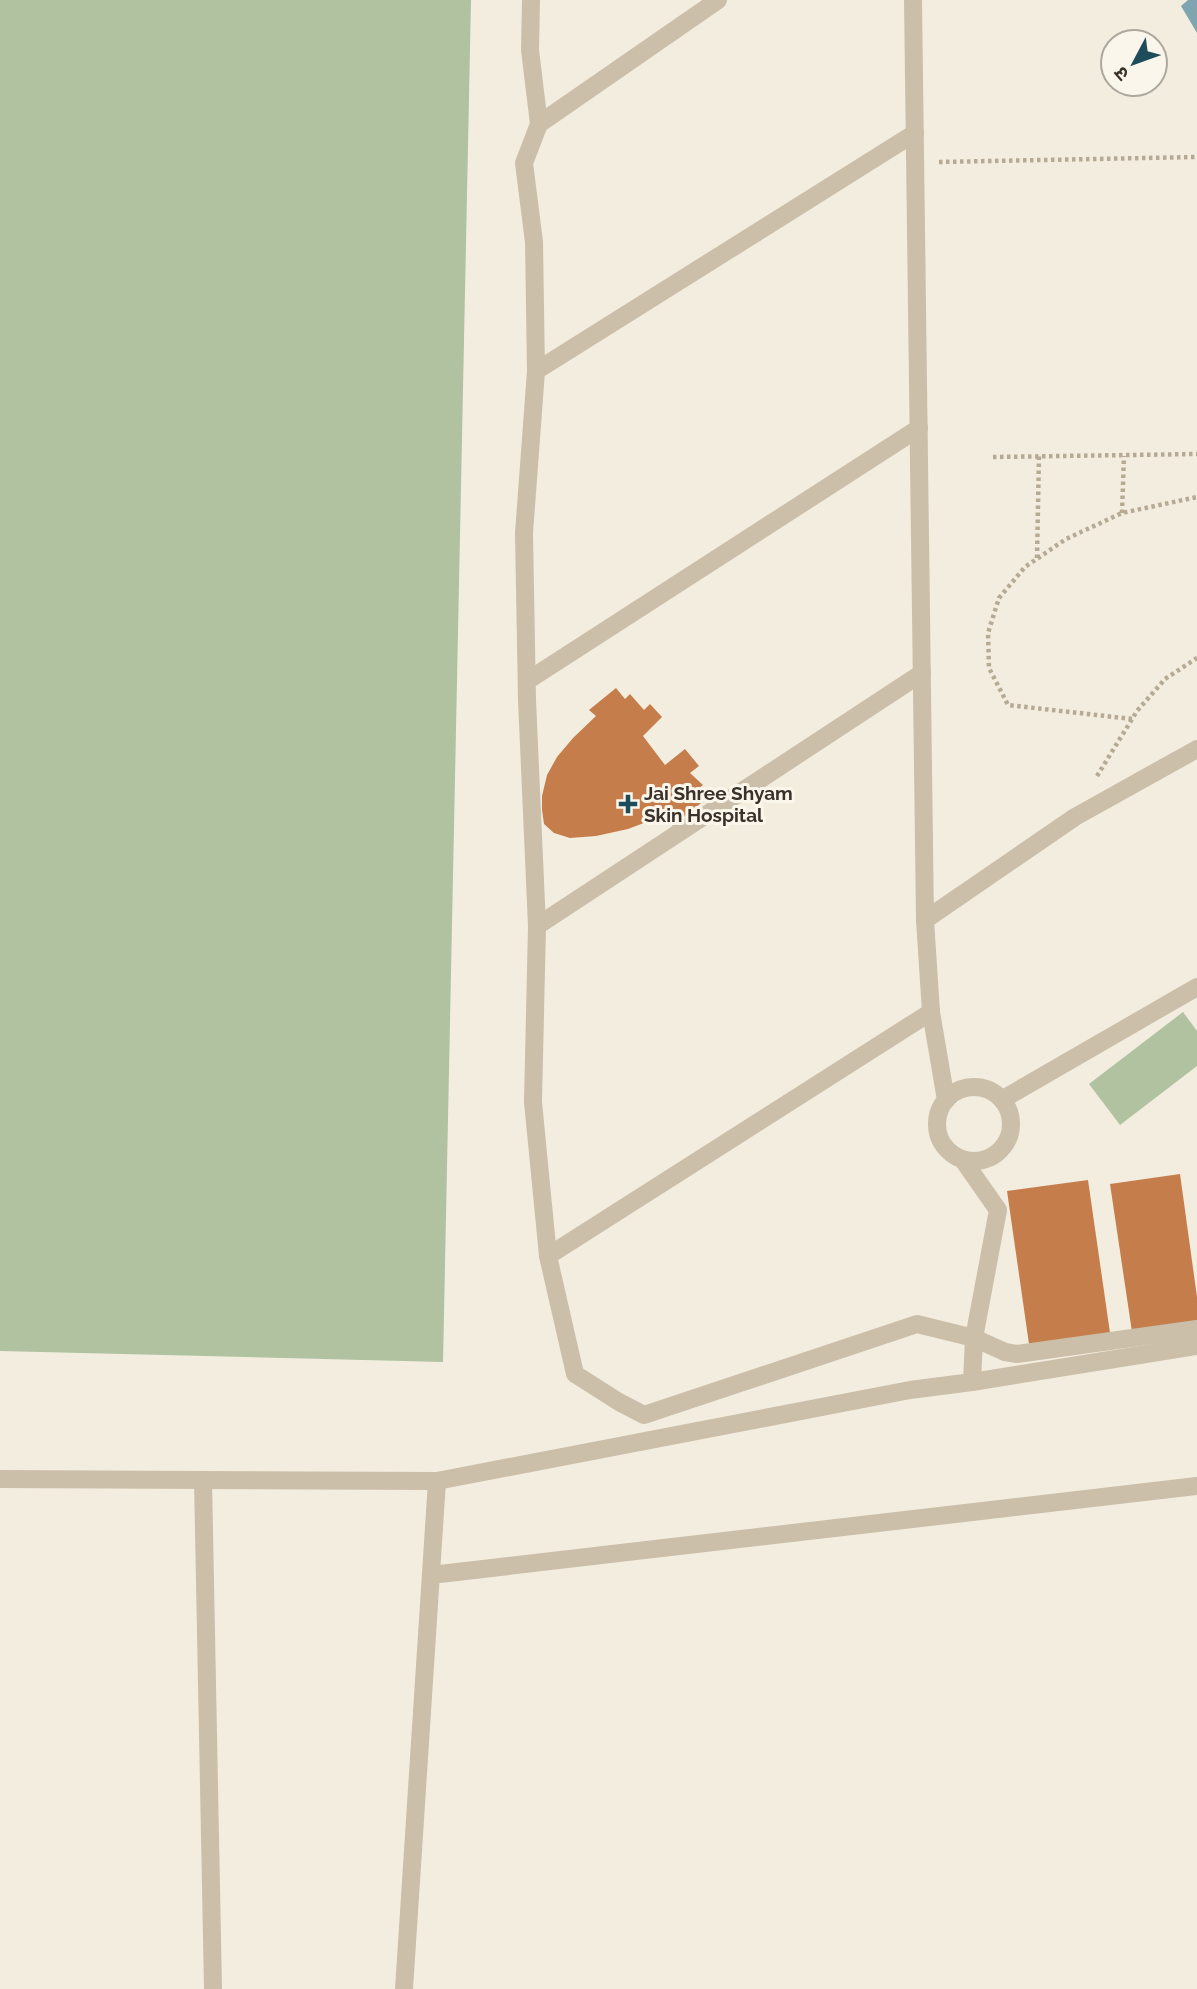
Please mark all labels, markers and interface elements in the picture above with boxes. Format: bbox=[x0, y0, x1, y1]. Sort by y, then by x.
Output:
north arrow bbox=[1099, 28, 1169, 98]
text: उ bbox=[1109, 62, 1133, 86]
place label: Jai Shree Shyam Skin Hospital bbox=[644, 782, 793, 826]
marker: Jai Shree Shyam Skin Hospital bbox=[618, 794, 638, 814]

